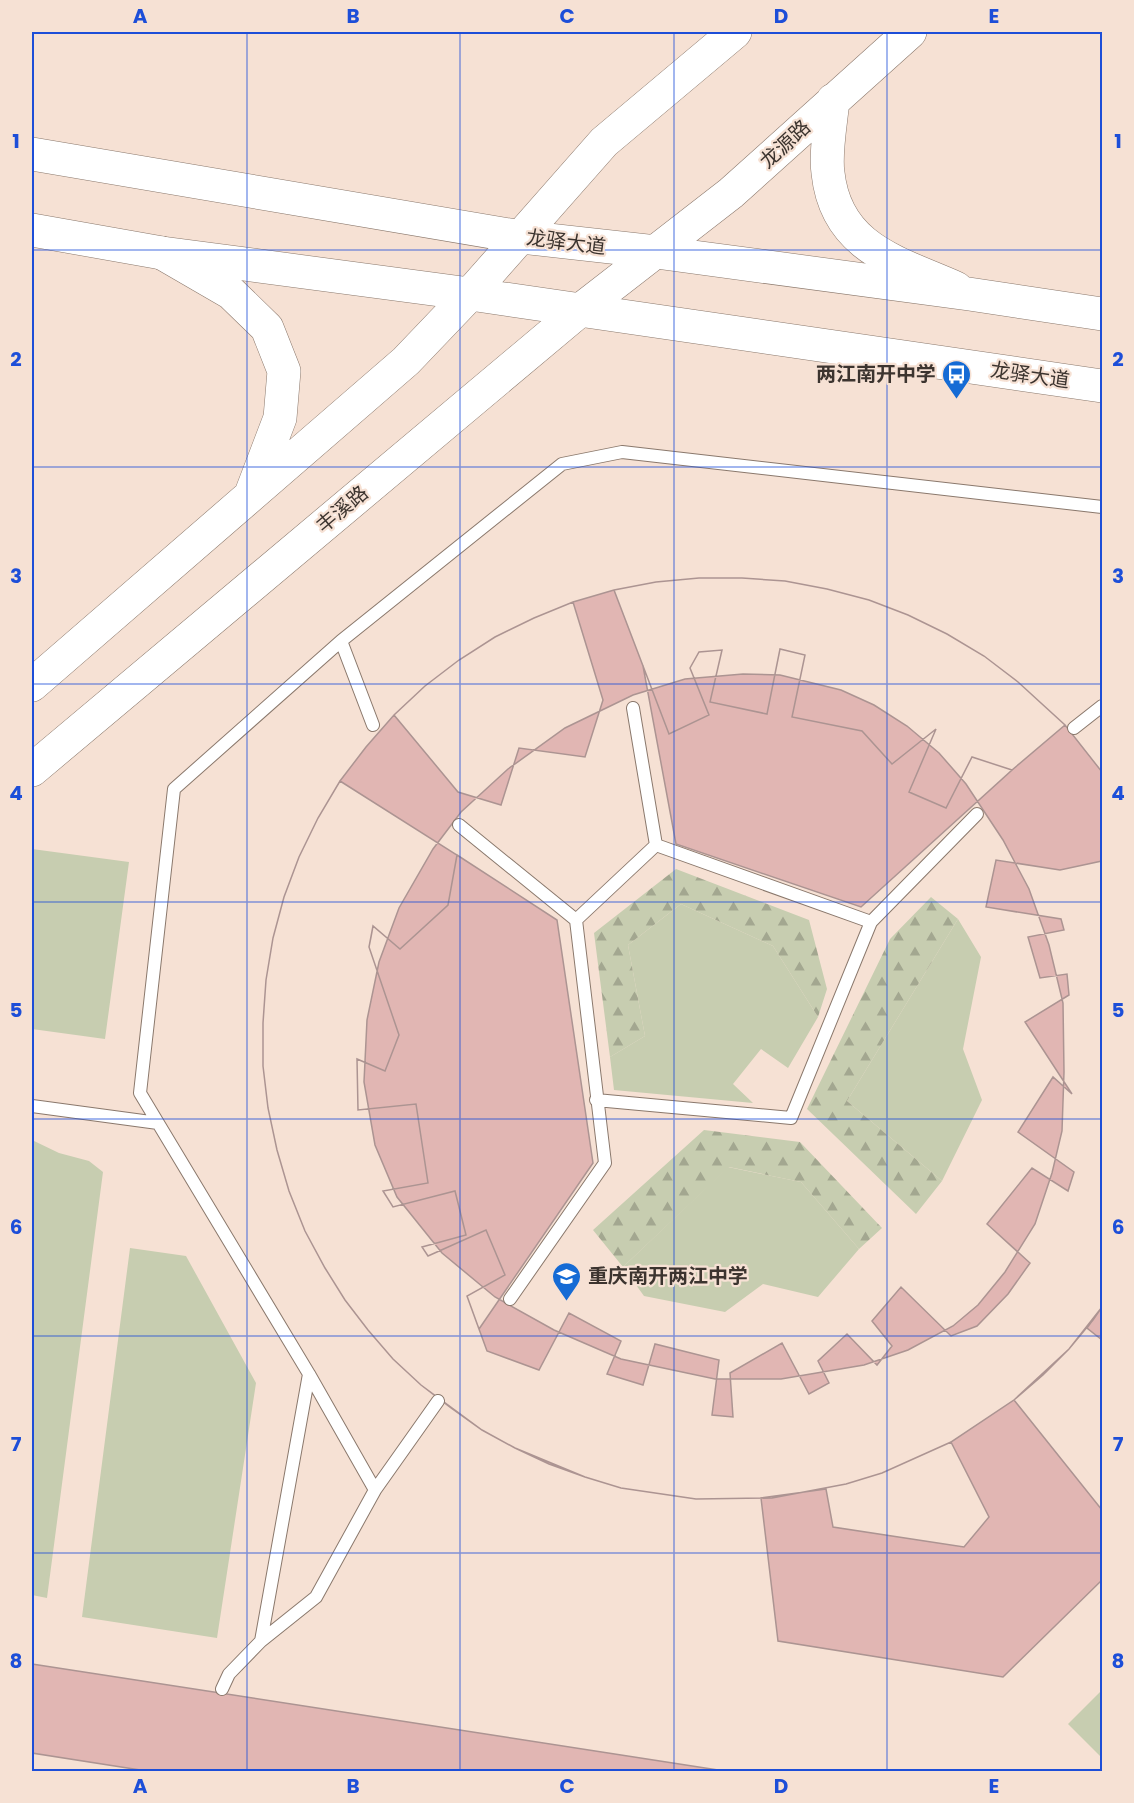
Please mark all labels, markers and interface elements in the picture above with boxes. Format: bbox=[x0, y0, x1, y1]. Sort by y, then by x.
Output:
text: A bbox=[133, 2, 148, 30]
text: B bbox=[346, 2, 360, 30]
text: C bbox=[559, 2, 575, 30]
text: D bbox=[774, 2, 788, 30]
text: E bbox=[989, 2, 999, 30]
street label: 龙源路 bbox=[754, 113, 816, 175]
text: 1 bbox=[12, 127, 20, 155]
text: 1 bbox=[1114, 127, 1122, 155]
street label: 龙驿大道 bbox=[525, 223, 607, 261]
text: 2 bbox=[10, 345, 22, 373]
text: 2 bbox=[1112, 345, 1124, 373]
street label: 龙驿大道 bbox=[988, 356, 1072, 394]
bus stop icon: 两江南开中学 bbox=[941, 358, 973, 400]
place label: 两江南开中学 bbox=[816, 360, 936, 388]
street label: 丰溪路 bbox=[310, 479, 374, 539]
text: 3 bbox=[10, 562, 22, 590]
text: 3 bbox=[1112, 562, 1124, 590]
text: 4 bbox=[9, 779, 23, 807]
text: 4 bbox=[1111, 779, 1125, 807]
text: 5 bbox=[10, 996, 23, 1024]
text: 5 bbox=[1112, 996, 1125, 1024]
text: 6 bbox=[10, 1213, 22, 1241]
text: 6 bbox=[1112, 1213, 1124, 1241]
school or university icon: 重庆南开两江中学 bbox=[551, 1260, 583, 1302]
place label: 重庆南开两江中学 bbox=[588, 1262, 748, 1290]
text: 7 bbox=[11, 1430, 22, 1458]
text: 7 bbox=[1113, 1430, 1124, 1458]
text: 8 bbox=[10, 1647, 22, 1675]
text: 8 bbox=[1112, 1647, 1124, 1675]
text: A bbox=[133, 1772, 148, 1800]
text: B bbox=[346, 1772, 360, 1800]
text: C bbox=[559, 1772, 575, 1800]
text: D bbox=[774, 1772, 788, 1800]
text: E bbox=[989, 1772, 999, 1800]

